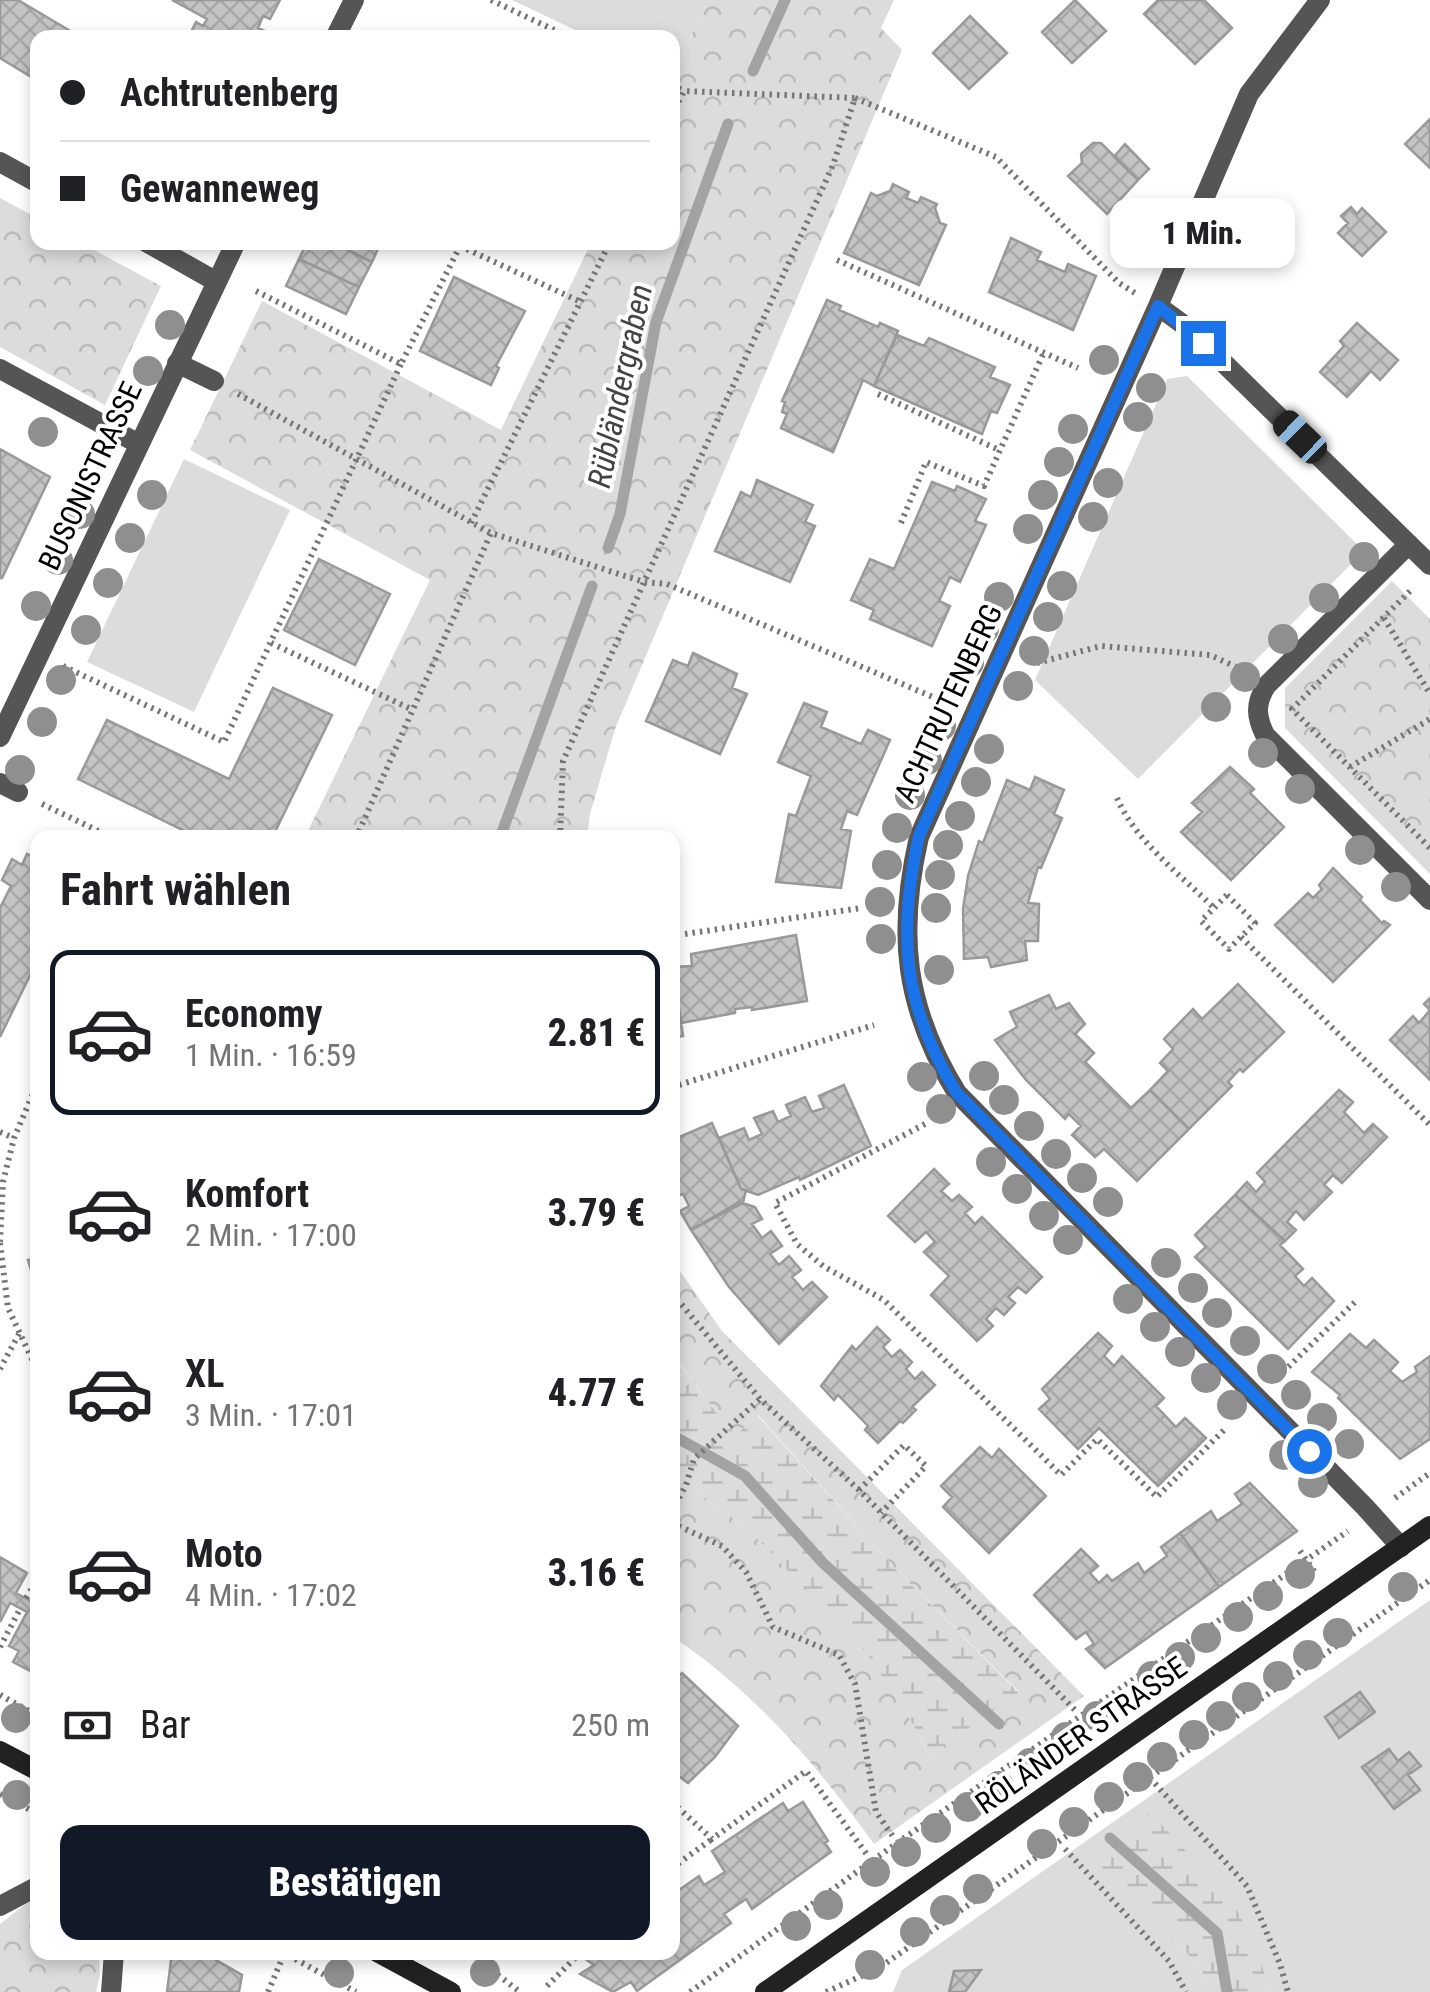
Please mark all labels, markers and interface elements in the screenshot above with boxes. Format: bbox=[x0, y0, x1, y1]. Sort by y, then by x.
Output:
text: Achtrutenberg bbox=[120, 71, 339, 115]
text: Gewanneweg bbox=[120, 167, 319, 211]
callout: 1 Min. bbox=[1110, 198, 1296, 268]
text: 1 Min. bbox=[1162, 214, 1243, 252]
water label: Rübländergraben bbox=[580, 281, 660, 491]
route end bbox=[1181, 321, 1226, 366]
street label: BUSONISTRASSE bbox=[31, 376, 149, 576]
car bbox=[1268, 405, 1332, 469]
street label: ACHTRUTENBERG bbox=[887, 598, 1009, 808]
text: Fahrt wählen bbox=[60, 863, 291, 916]
icon: car bbox=[65, 988, 155, 1078]
text: Economy bbox=[185, 992, 322, 1036]
text: 2.81 € bbox=[548, 1011, 645, 1055]
text: 1 Min. · 16:59 bbox=[185, 1036, 357, 1074]
icon: car bbox=[65, 1168, 155, 1258]
text: Komfort bbox=[185, 1172, 309, 1216]
text: 3.79 € bbox=[548, 1191, 645, 1235]
text: 2 Min. · 17:00 bbox=[185, 1216, 357, 1254]
icon: car bbox=[65, 1348, 155, 1438]
text: XL bbox=[185, 1352, 224, 1396]
text: 4.77 € bbox=[548, 1371, 645, 1415]
text: 3 Min. · 17:01 bbox=[185, 1396, 357, 1434]
route start bbox=[1287, 1429, 1332, 1474]
icon: car bbox=[65, 1528, 155, 1618]
text: Moto bbox=[185, 1532, 263, 1576]
text: 3.16 € bbox=[548, 1551, 645, 1595]
text: 4 Min. · 17:02 bbox=[185, 1576, 357, 1614]
street label: RÖLÄNDER STRASSE bbox=[969, 1649, 1193, 1821]
icon: cash bbox=[60, 1698, 115, 1753]
text: Bar bbox=[140, 1703, 191, 1747]
text: 250 m bbox=[571, 1706, 650, 1744]
button: Bestätigen bbox=[60, 1825, 650, 1940]

